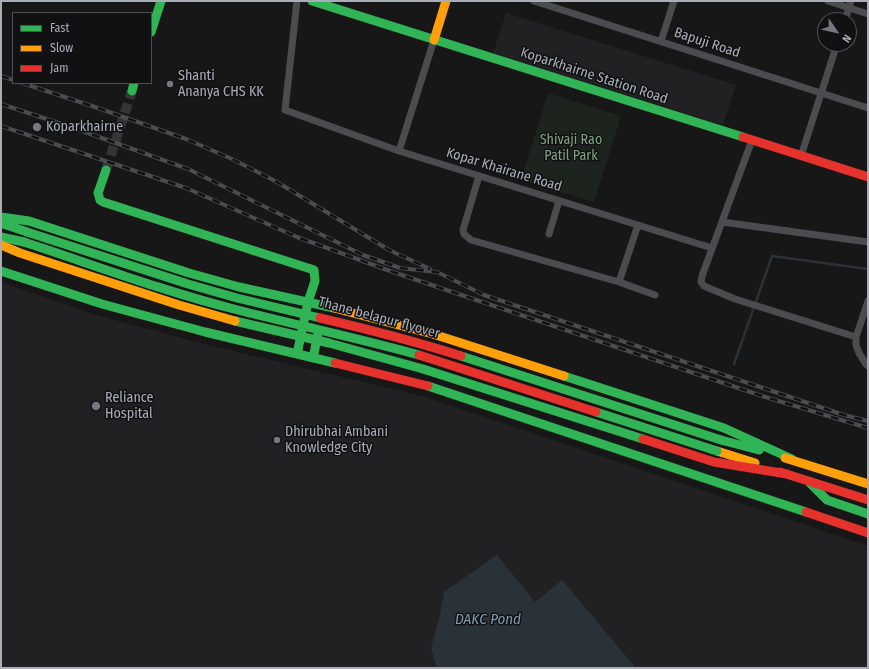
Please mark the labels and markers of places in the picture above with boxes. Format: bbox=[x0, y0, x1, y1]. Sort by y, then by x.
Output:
place label: Shanti Ananya CHS KK bbox=[178, 68, 264, 100]
marker: Shanti Ananya CHS KK bbox=[165, 79, 175, 89]
place label: Koparkhairne bbox=[46, 119, 123, 135]
marker: Koparkhairne bbox=[31, 121, 43, 133]
place label: Reliance Hospital bbox=[105, 390, 153, 422]
marker: Reliance Hospital bbox=[90, 400, 102, 412]
place label: Dhirubhai Ambani Knowledge City bbox=[285, 424, 388, 456]
marker: Dhirubhai Ambani Knowledge City bbox=[272, 435, 282, 445]

